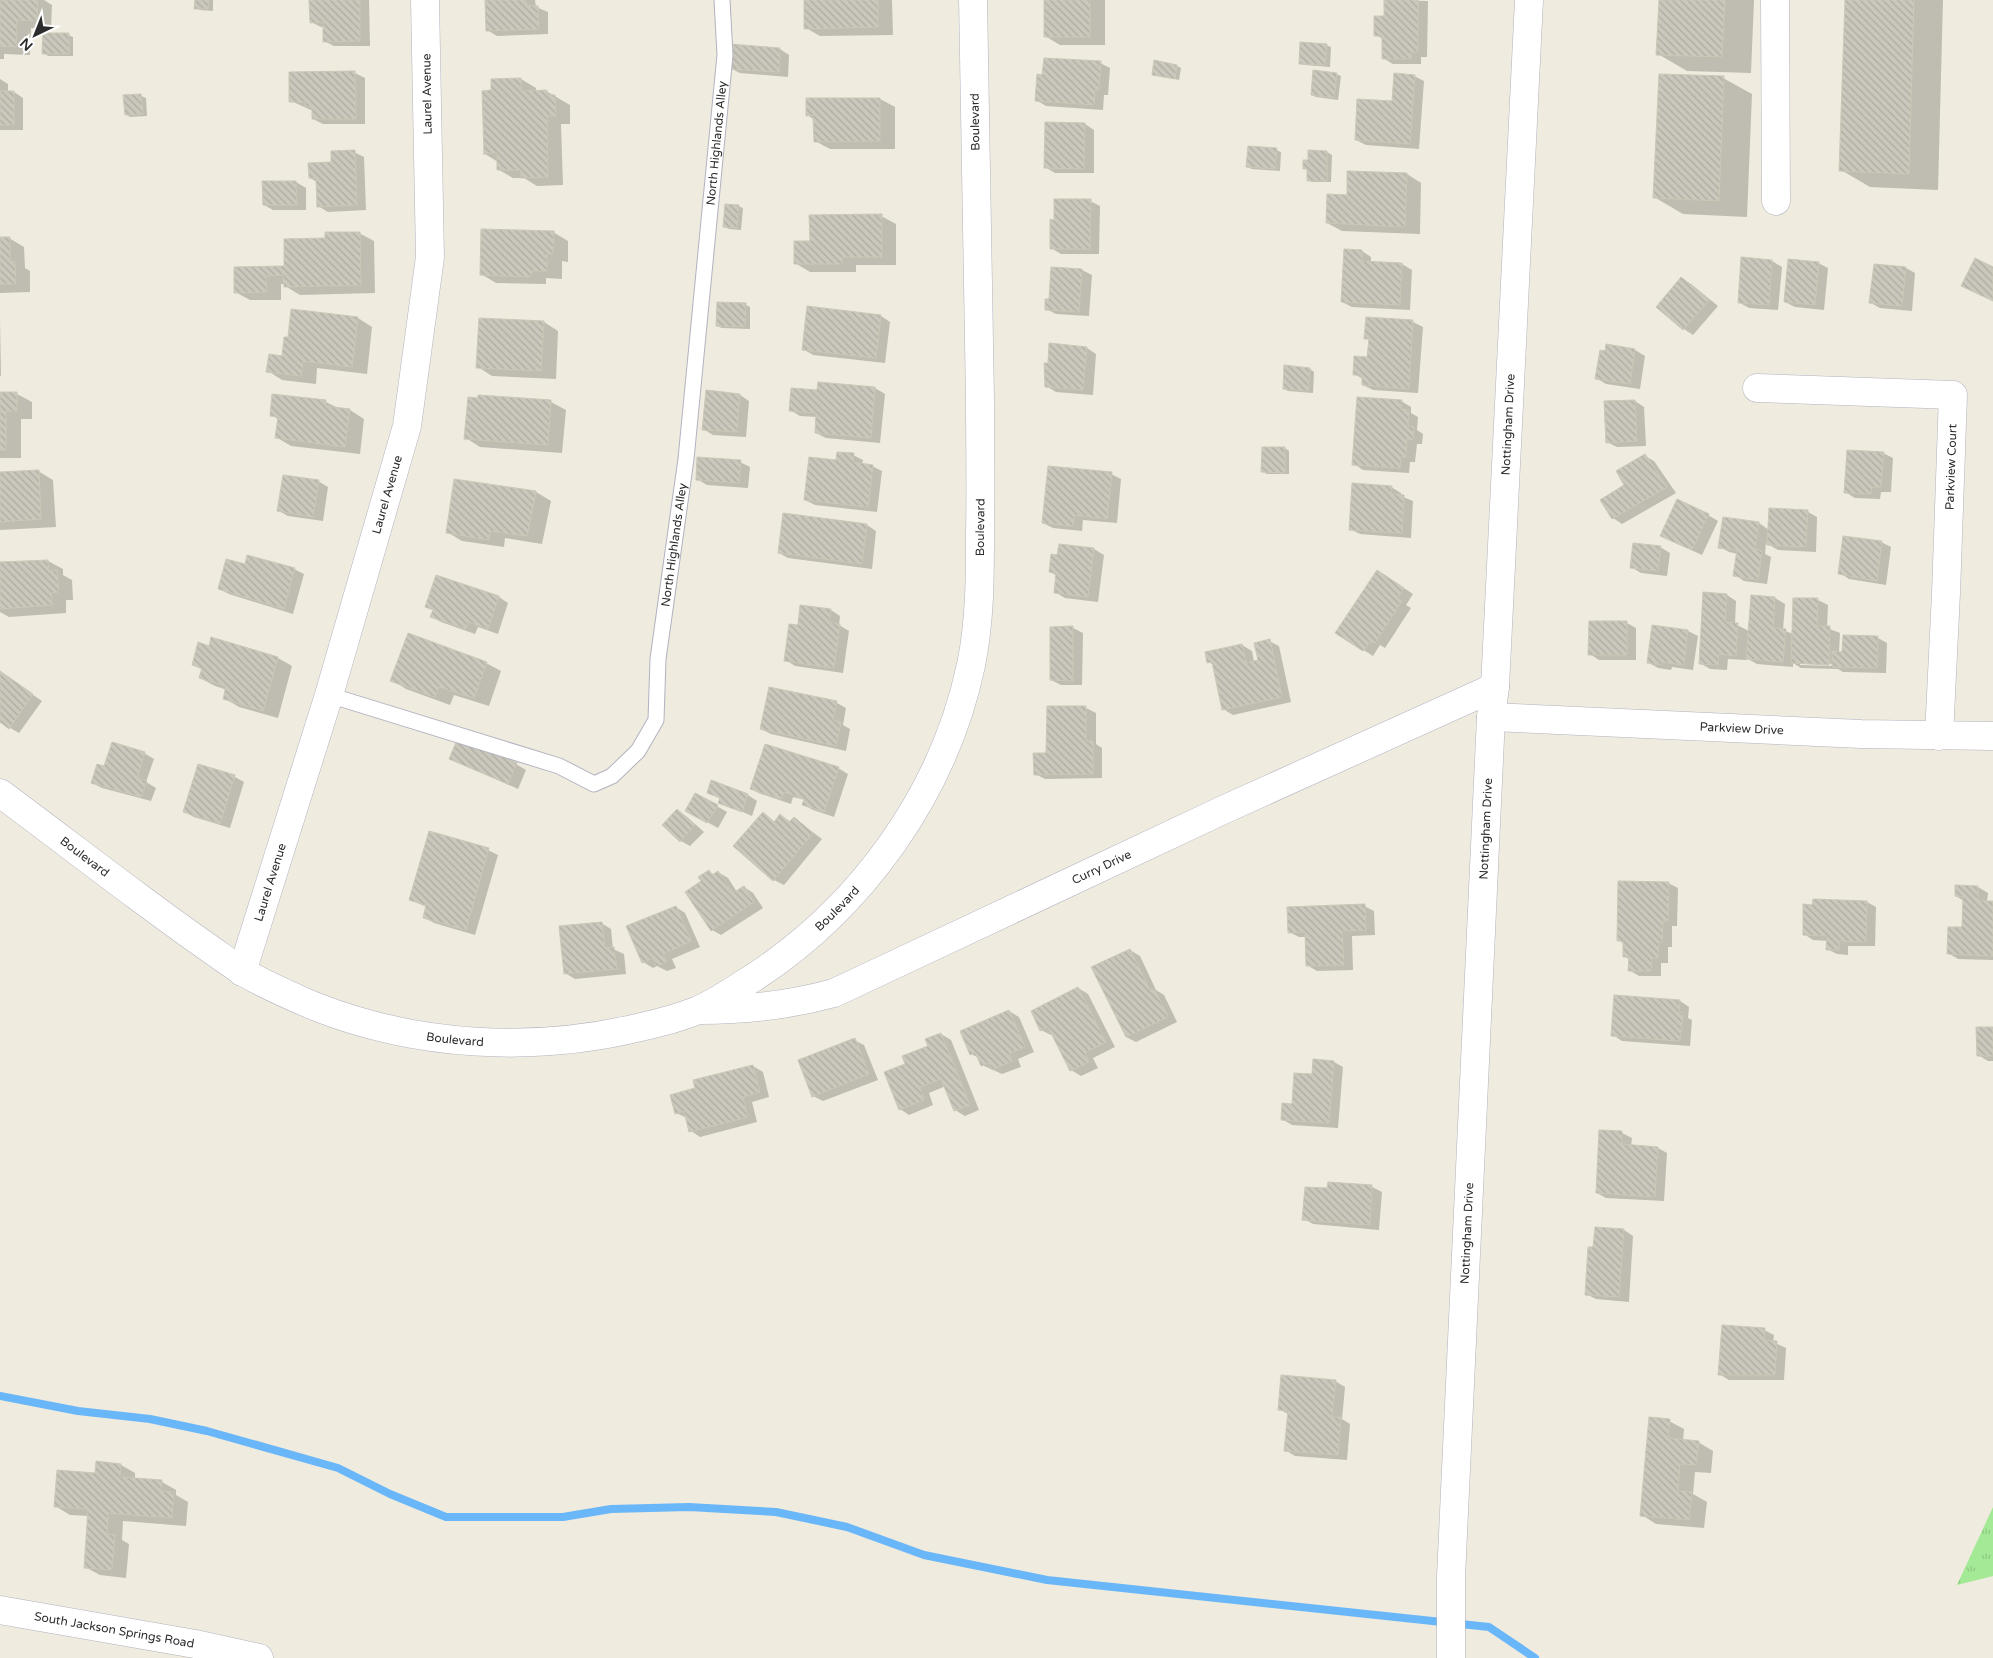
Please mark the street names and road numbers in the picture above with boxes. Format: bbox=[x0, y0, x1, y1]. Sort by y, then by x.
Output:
street label: Laurel Avenue bbox=[419, 53, 435, 135]
street label: North Highlands Alley bbox=[704, 80, 730, 206]
street label: Boulevard bbox=[967, 93, 983, 151]
street label: Nottingham Drive bbox=[1498, 373, 1518, 476]
street label: Parkview Court bbox=[1942, 423, 1960, 510]
street label: Laurel Avenue bbox=[369, 453, 405, 536]
street label: North Highlands Alley bbox=[658, 481, 690, 608]
street label: Boulevard bbox=[973, 498, 987, 556]
street label: Parkview Drive bbox=[1699, 720, 1784, 737]
street label: Nottingham Drive bbox=[1476, 778, 1495, 880]
street label: Boulevard bbox=[57, 834, 112, 880]
street label: Laurel Avenue bbox=[251, 841, 289, 923]
street label: Curry Drive bbox=[1070, 847, 1134, 887]
street label: Boulevard bbox=[812, 883, 862, 934]
street label: Boulevard bbox=[425, 1029, 484, 1049]
street label: Nottingham Drive bbox=[1458, 1182, 1476, 1284]
street label: South Jackson Springs Road bbox=[33, 1609, 195, 1651]

